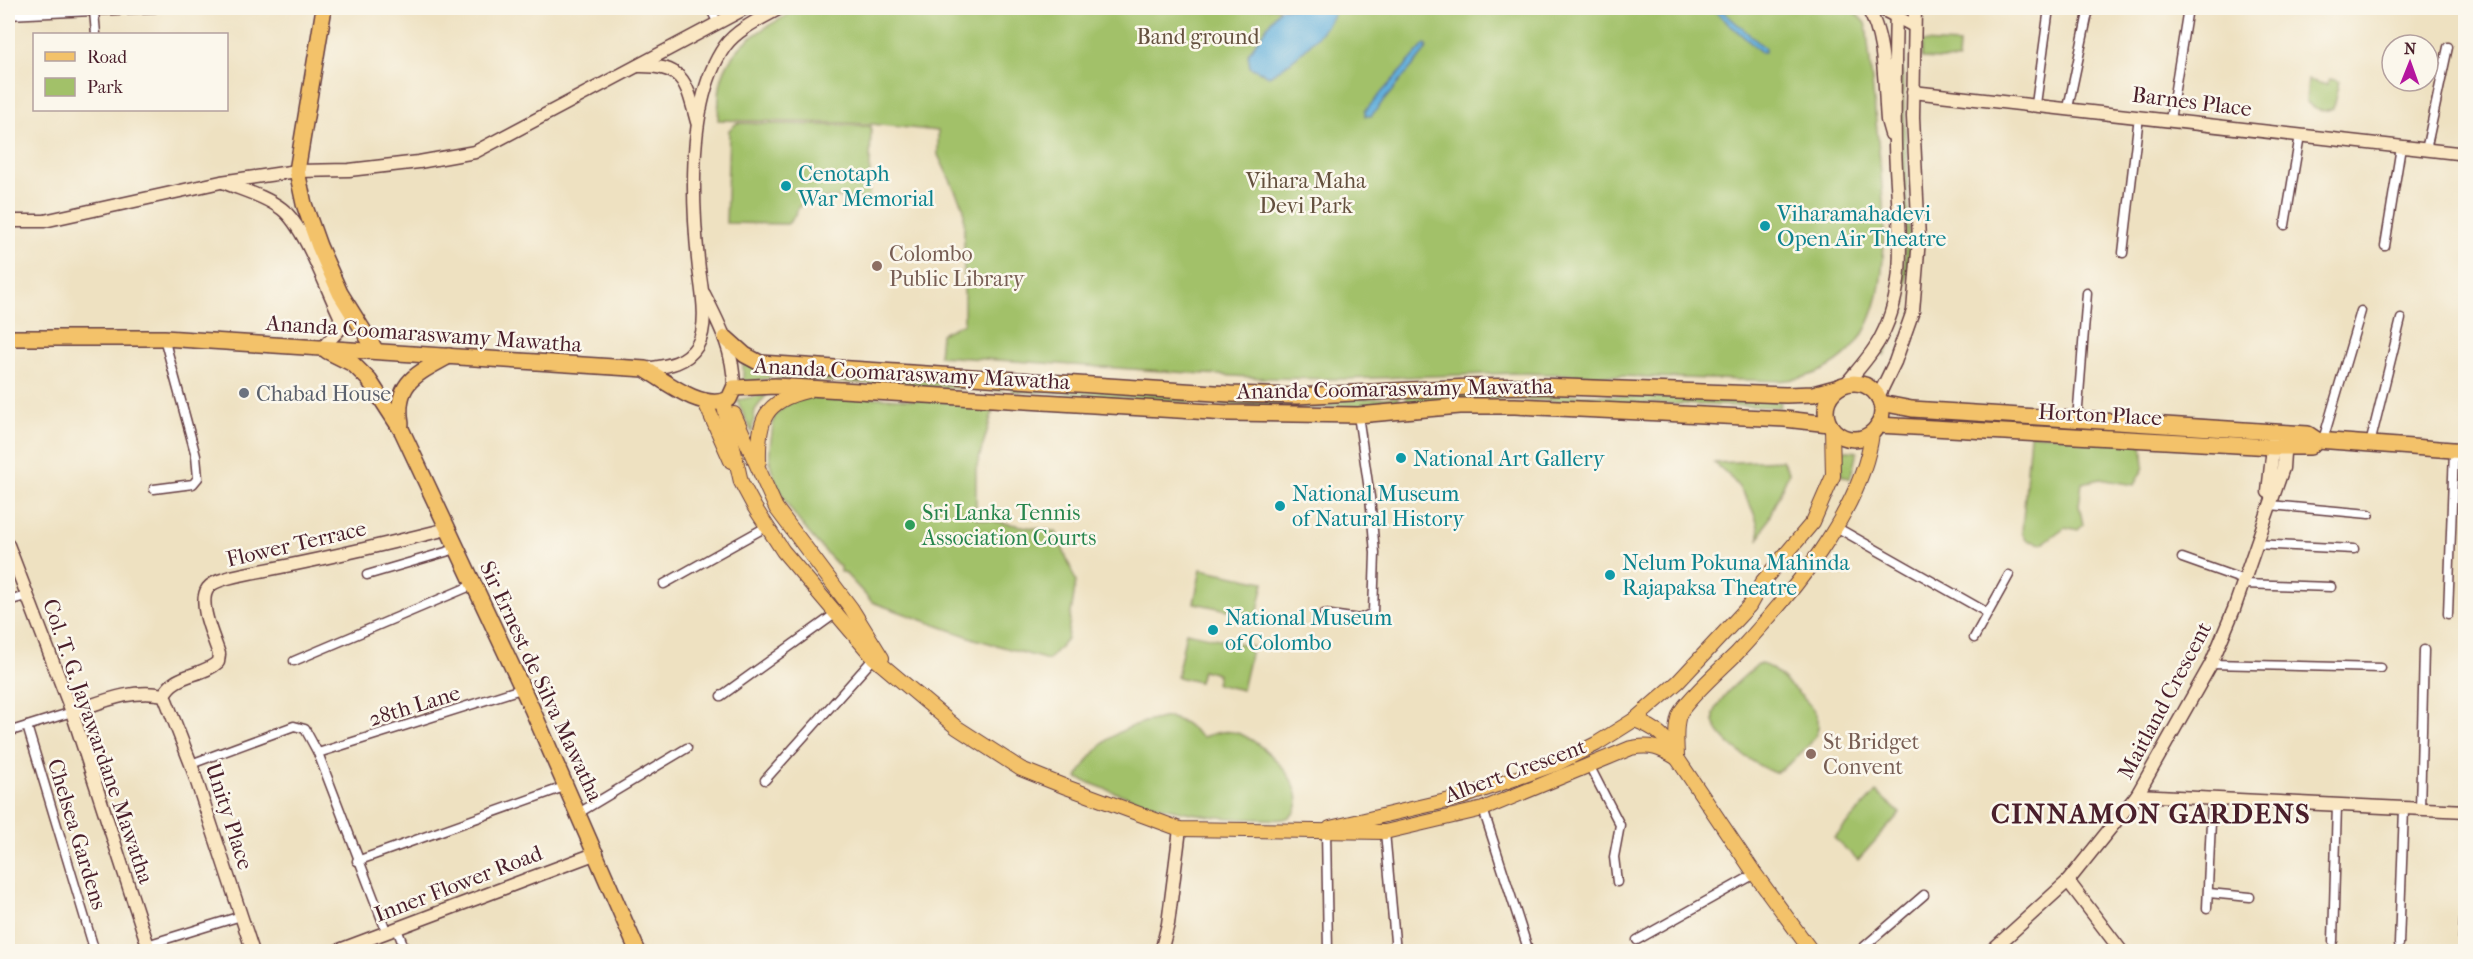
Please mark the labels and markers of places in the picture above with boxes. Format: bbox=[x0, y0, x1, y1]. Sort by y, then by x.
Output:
place label: Cenotaph War Memorial bbox=[797, 161, 934, 212]
marker: Cenotaph War Memorial bbox=[779, 179, 793, 193]
place label: Viharamahadevi Open Air Theatre bbox=[1776, 201, 1946, 252]
marker: Viharamahadevi Open Air Theatre bbox=[1758, 219, 1772, 233]
place label: Colombo Public Library bbox=[889, 241, 1026, 292]
marker: Colombo Public Library bbox=[870, 259, 884, 273]
place label: Chabad House bbox=[256, 381, 391, 407]
marker: Chabad House bbox=[237, 386, 251, 400]
place label: National Art Gallery bbox=[1413, 446, 1606, 472]
marker: National Art Gallery bbox=[1394, 451, 1408, 465]
place label: National Museum of Natural History bbox=[1292, 481, 1465, 532]
marker: National Museum of Natural History bbox=[1273, 499, 1287, 513]
place label: Sri Lanka Tennis Association Courts bbox=[921, 500, 1096, 551]
marker: Sri Lanka Tennis Association Courts bbox=[903, 518, 917, 532]
place label: Nelum Pokuna Mahinda Rajapaksa Theatre bbox=[1622, 550, 1851, 601]
marker: Nelum Pokuna Mahinda Rajapaksa Theatre bbox=[1603, 568, 1617, 582]
place label: National Museum of Colombo bbox=[1225, 605, 1393, 656]
marker: National Museum of Colombo bbox=[1206, 623, 1220, 637]
place label: St Bridget Convent bbox=[1823, 729, 1920, 780]
marker: St Bridget Convent bbox=[1804, 747, 1818, 761]

